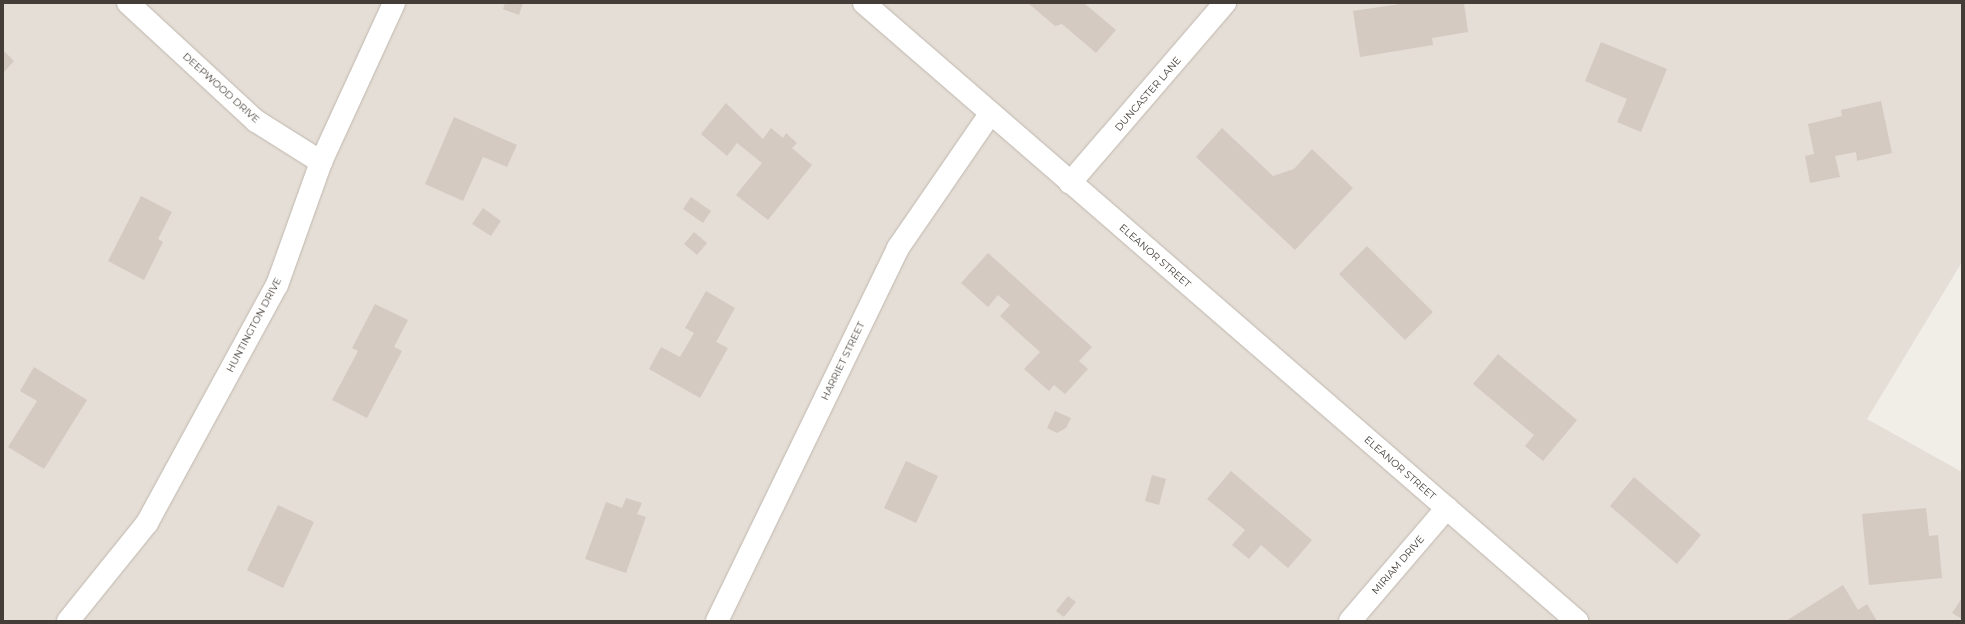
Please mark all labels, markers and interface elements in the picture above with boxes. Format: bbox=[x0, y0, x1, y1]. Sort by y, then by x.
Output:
street label: DEEPWOOD DRIVE bbox=[180, 50, 262, 126]
street label: DUNCASTER LANE bbox=[1112, 54, 1184, 134]
street label: ELEANOR STREET bbox=[1117, 222, 1193, 290]
street label: HUNTINGTON DRIVE bbox=[224, 276, 284, 374]
street label: HARRIET STREET bbox=[819, 320, 867, 402]
street label: ELEANOR STREET bbox=[1362, 434, 1438, 502]
street label: MIRIAM DRIVE bbox=[1369, 533, 1427, 597]

